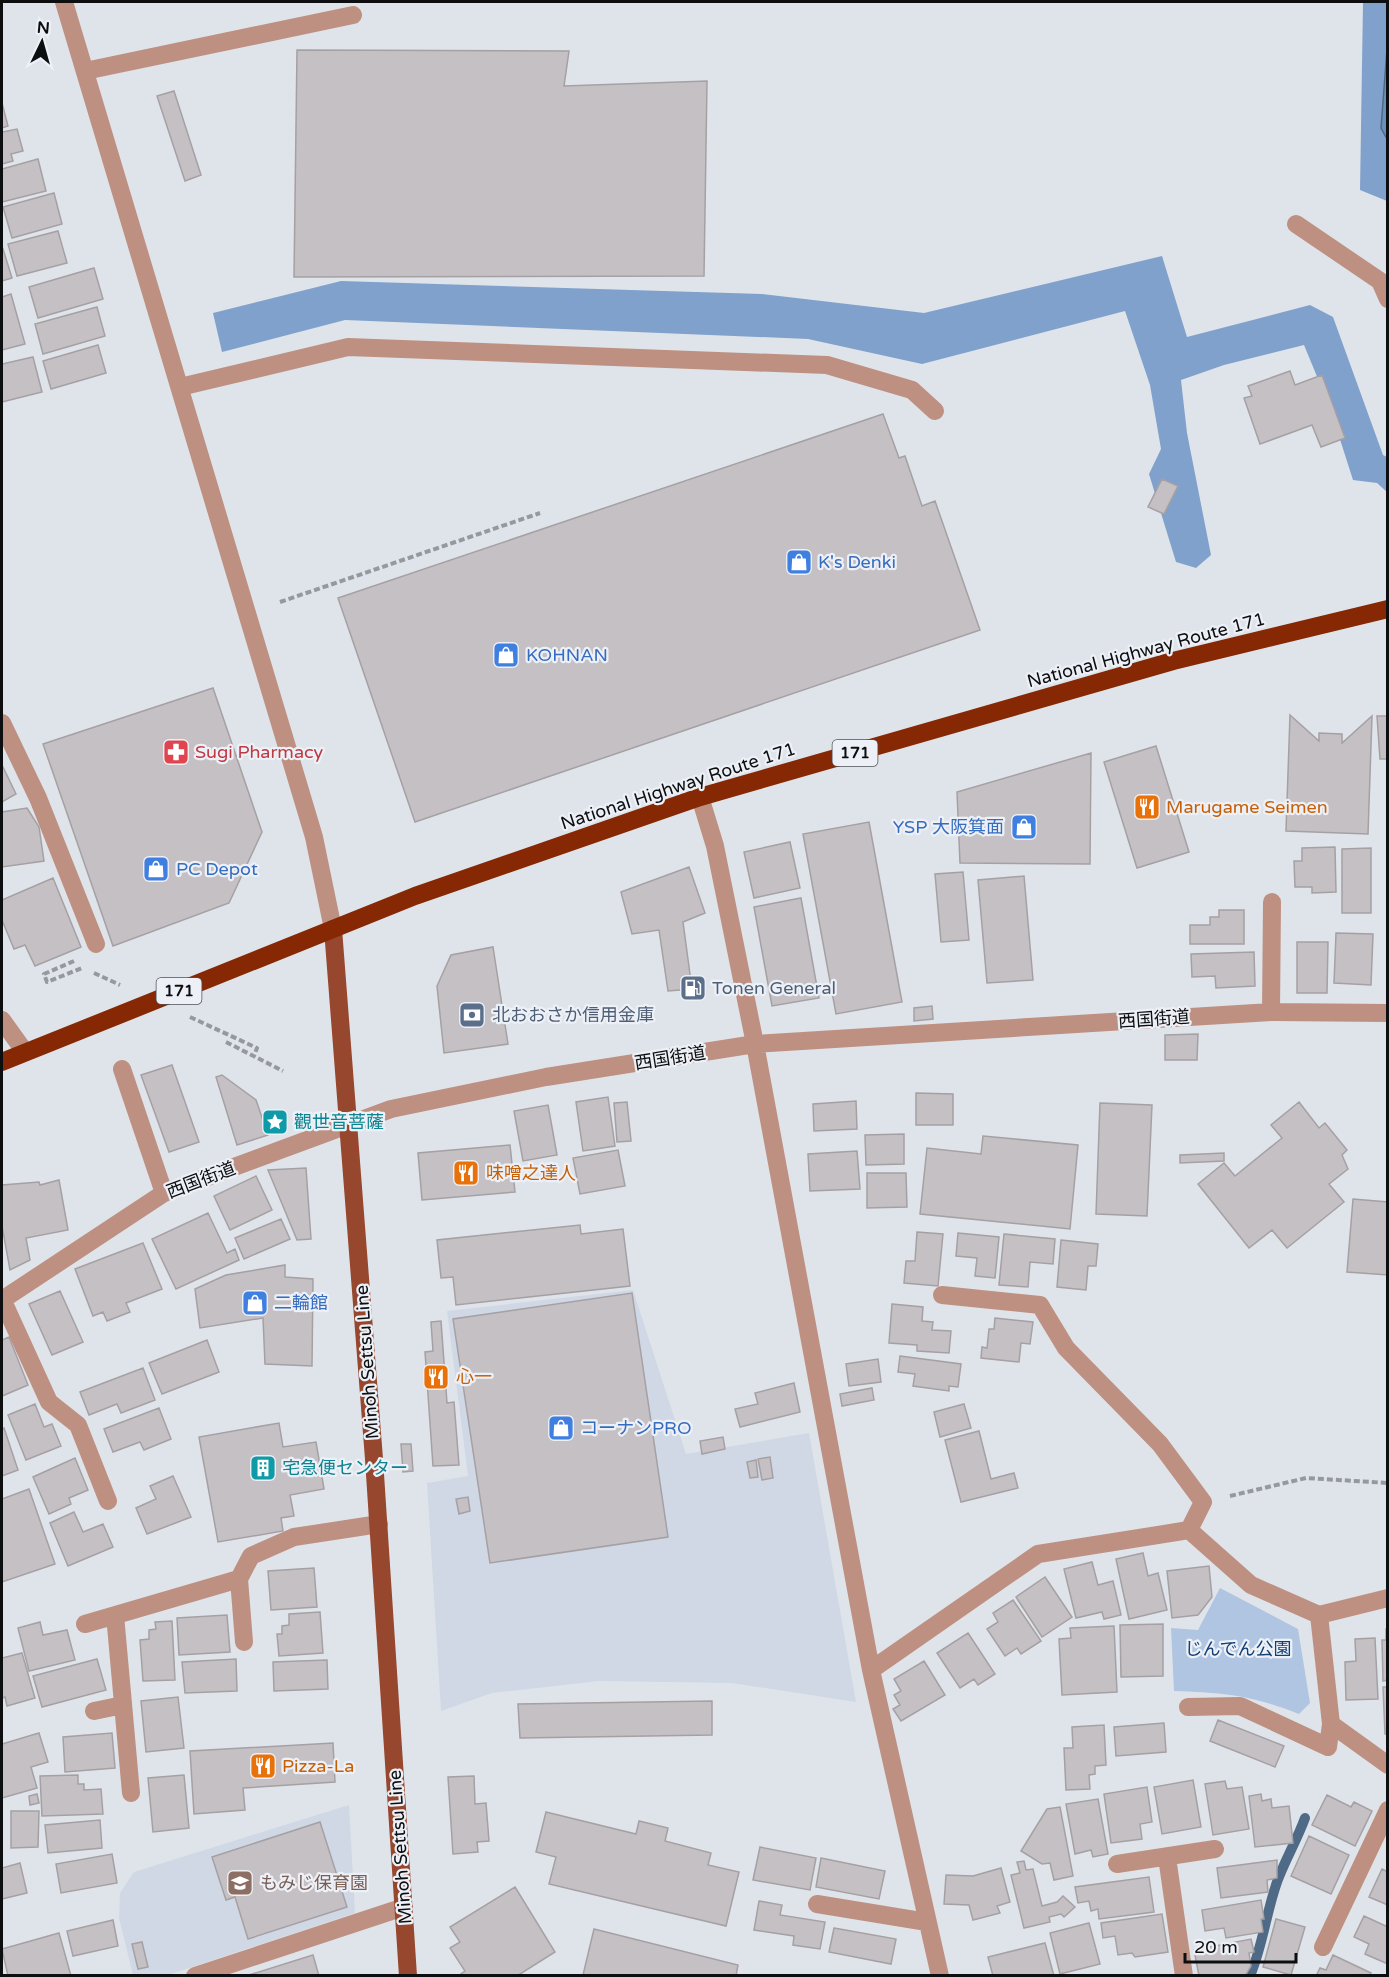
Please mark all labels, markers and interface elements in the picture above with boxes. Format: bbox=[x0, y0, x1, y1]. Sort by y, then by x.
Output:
north arrow bbox=[12, 12, 72, 72]
text: N bbox=[36, 18, 50, 39]
shop icon: K's Denki bbox=[784, 547, 814, 577]
place label: K's Denki bbox=[818, 551, 896, 573]
street label: National Highway Route 171 bbox=[1025, 608, 1267, 692]
shop icon: KOHNAN bbox=[491, 640, 521, 670]
place label: KOHNAN bbox=[526, 644, 608, 666]
pharmacy icon: Sugi Pharmacy bbox=[161, 737, 191, 767]
street label: National Highway Route 171 bbox=[558, 738, 798, 834]
road number: 171 bbox=[832, 740, 878, 766]
place label: Sugi Pharmacy bbox=[195, 741, 324, 763]
restaurant icon: Marugame Seimen bbox=[1132, 792, 1162, 822]
place label: Marugame Seimen bbox=[1166, 796, 1328, 818]
shop icon: YSP 大阪箕面 bbox=[1009, 812, 1039, 842]
place label: YSP 大阪箕面 bbox=[893, 816, 1004, 838]
shop icon: PC Depot bbox=[141, 854, 171, 884]
place label: PC Depot bbox=[176, 858, 258, 880]
fuel station icon: Tonen General bbox=[678, 973, 708, 1003]
place label: Tonen General bbox=[712, 977, 836, 999]
road number: 171 bbox=[156, 978, 201, 1004]
bank icon: 北おおさか信用金庫 bbox=[457, 1000, 487, 1030]
place label: 北おおさか信用金庫 bbox=[492, 1004, 654, 1026]
street label: 西国街道 bbox=[1117, 1006, 1191, 1032]
street label: 西国街道 bbox=[633, 1042, 707, 1074]
place icon: 觀世音菩薩 bbox=[260, 1107, 290, 1137]
place label: 觀世音菩薩 bbox=[294, 1111, 384, 1133]
street label: 西国街道 bbox=[163, 1157, 239, 1203]
restaurant icon: 味噌之達人 bbox=[451, 1158, 481, 1188]
place label: 味噌之達人 bbox=[486, 1162, 576, 1184]
street label: Minoh Settsu Line bbox=[351, 1284, 383, 1440]
shop icon: 二輪館 bbox=[240, 1288, 270, 1318]
place label: 二輪館 bbox=[274, 1292, 328, 1314]
restaurant icon: 心一 bbox=[421, 1362, 451, 1392]
place label: 心一 bbox=[456, 1366, 492, 1388]
shop icon: コーナンPRO bbox=[546, 1413, 576, 1443]
place label: コーナンPRO bbox=[580, 1417, 692, 1439]
building icon: 宅急便センター bbox=[248, 1453, 278, 1483]
place label: 宅急便センター bbox=[282, 1457, 408, 1479]
park label: じんでん公園 bbox=[1184, 1638, 1292, 1660]
restaurant icon: Pizza-La bbox=[248, 1751, 278, 1781]
place label: Pizza-La bbox=[282, 1755, 354, 1777]
street label: Minoh Settsu Line bbox=[384, 1769, 416, 1925]
school or university icon: もみじ保育園 bbox=[225, 1868, 255, 1898]
place label: もみじ保育園 bbox=[260, 1872, 368, 1894]
scale bar bbox=[1185, 1926, 1296, 1964]
text: 20 m bbox=[1194, 1936, 1238, 1958]

